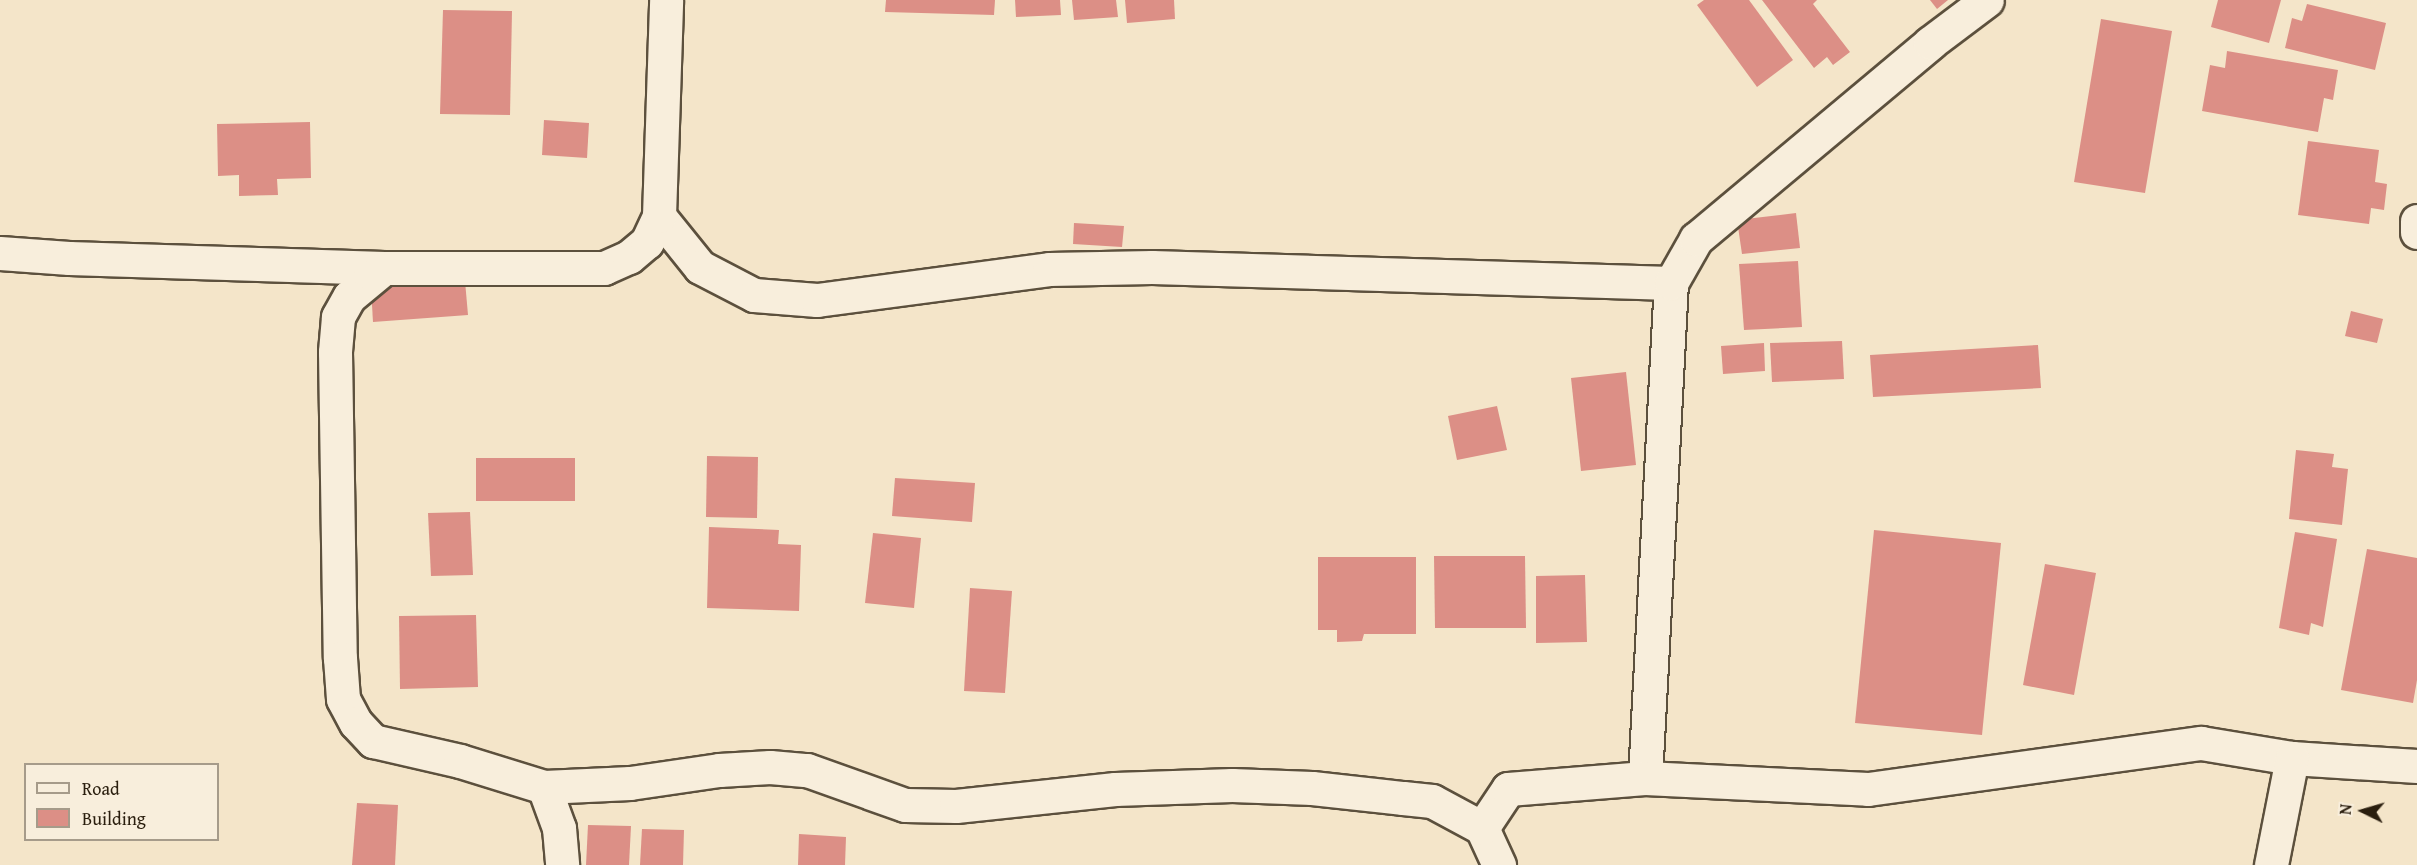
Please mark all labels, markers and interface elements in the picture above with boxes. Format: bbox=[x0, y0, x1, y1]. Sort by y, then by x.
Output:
legend bbox=[24, 763, 219, 841]
text: Road bbox=[82, 775, 120, 802]
north arrow bbox=[2333, 781, 2393, 841]
text: N bbox=[2333, 803, 2357, 816]
text: Building bbox=[82, 805, 146, 832]

